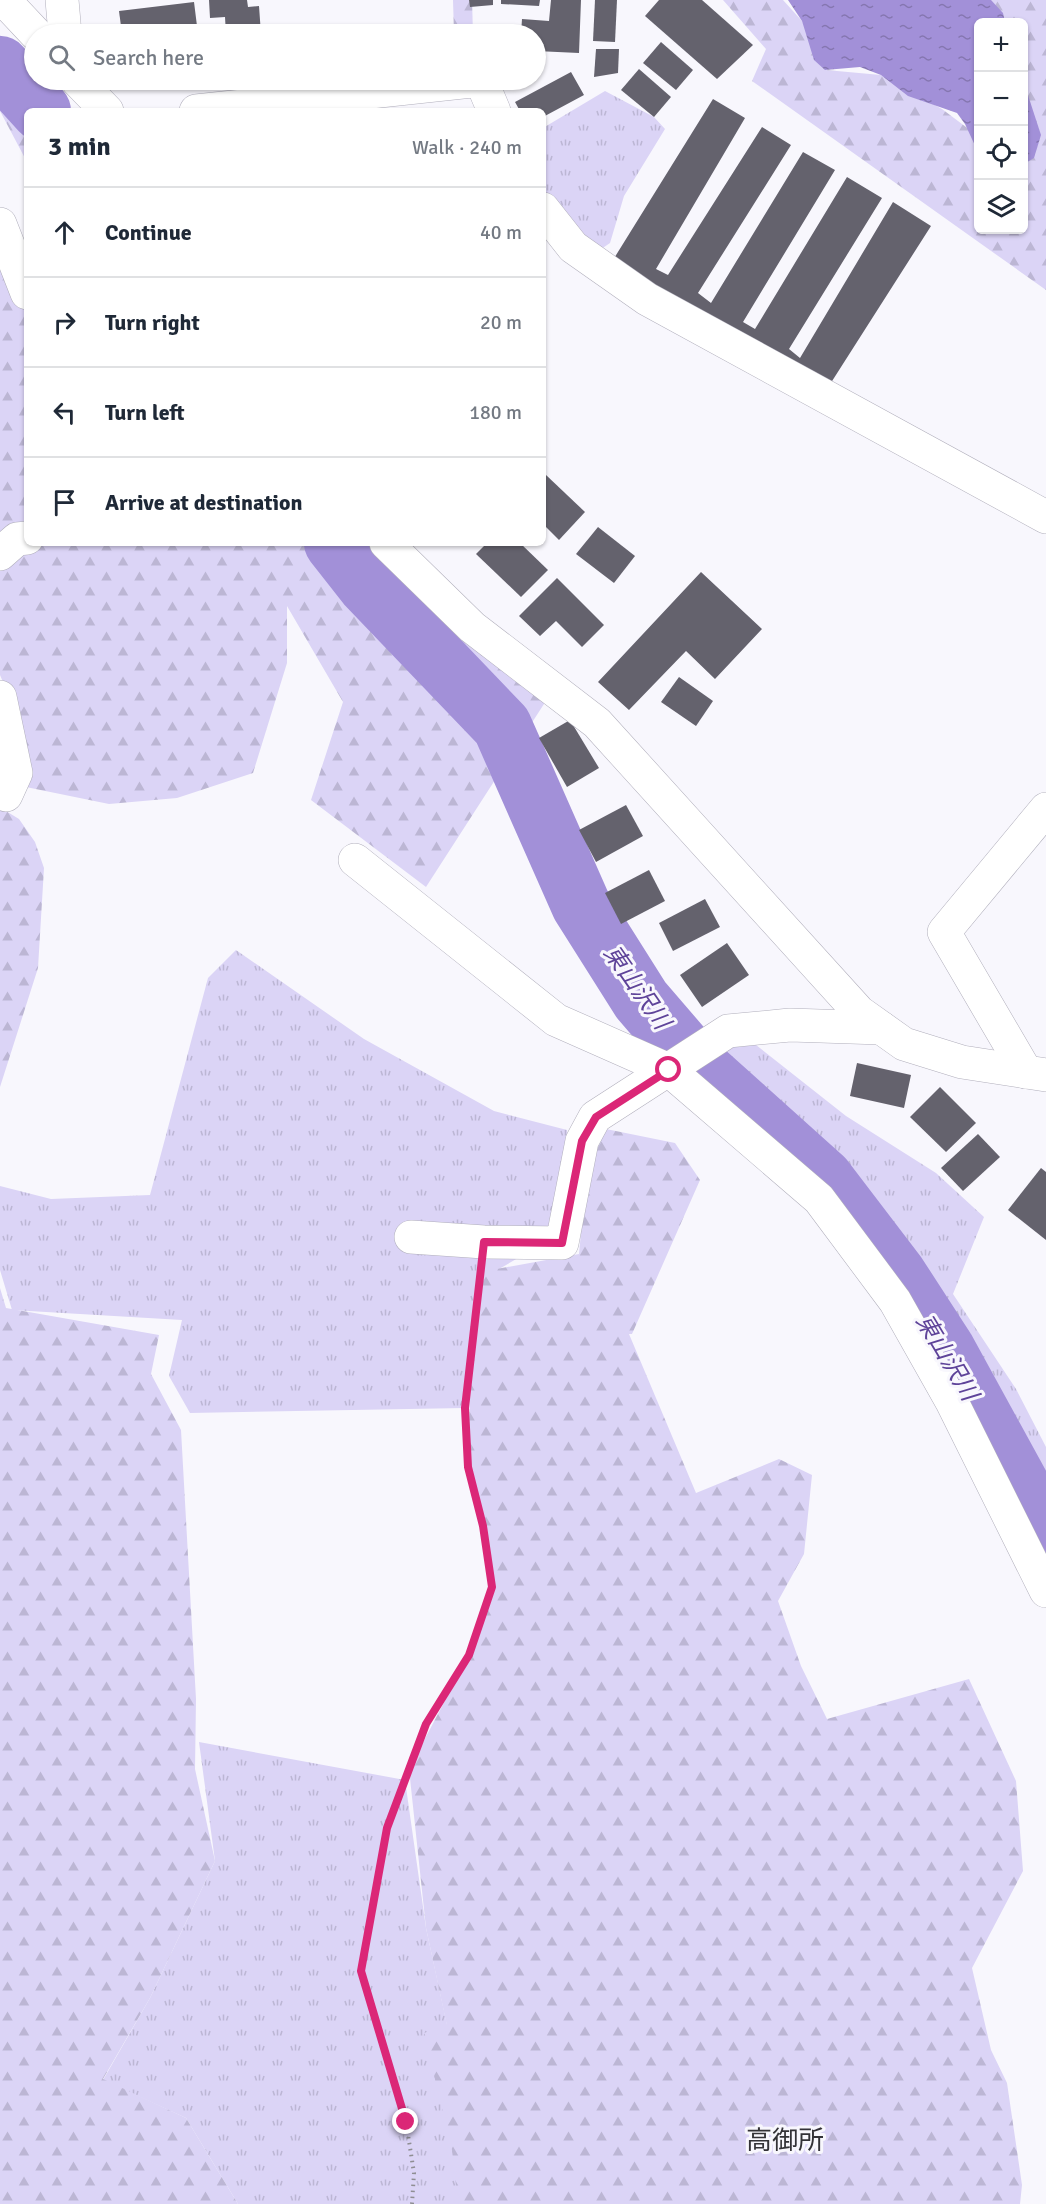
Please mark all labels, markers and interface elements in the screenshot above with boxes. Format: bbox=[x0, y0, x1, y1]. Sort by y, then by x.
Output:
map controls bbox=[974, 18, 1028, 234]
button: + bbox=[974, 18, 1028, 72]
search box bbox=[24, 24, 546, 90]
icon: search bbox=[45, 41, 78, 74]
text: Search here bbox=[93, 44, 204, 71]
button: − bbox=[974, 72, 1028, 126]
button: locate bbox=[974, 126, 1028, 180]
text: 3 min bbox=[48, 131, 111, 163]
text: Walk · 240 m bbox=[412, 135, 522, 160]
button: layers bbox=[974, 180, 1028, 234]
icon: ahead bbox=[48, 216, 81, 249]
text: Continue bbox=[105, 219, 192, 246]
text: 40 m bbox=[480, 220, 522, 245]
icon: right bbox=[48, 306, 81, 339]
text: Turn right bbox=[105, 309, 200, 336]
text: 20 m bbox=[480, 310, 522, 335]
icon: left bbox=[48, 396, 81, 429]
text: Turn left bbox=[105, 399, 185, 426]
text: 180 m bbox=[469, 400, 522, 425]
icon: arrive bbox=[48, 486, 81, 519]
text: Arrive at destination bbox=[105, 489, 302, 516]
water label: 東山沢川 bbox=[597, 939, 679, 1037]
route start bbox=[655, 1056, 681, 1082]
water label: 東山沢川 bbox=[909, 1308, 986, 1408]
route end bbox=[392, 2108, 418, 2134]
district label: 高御所 bbox=[746, 2125, 824, 2157]

